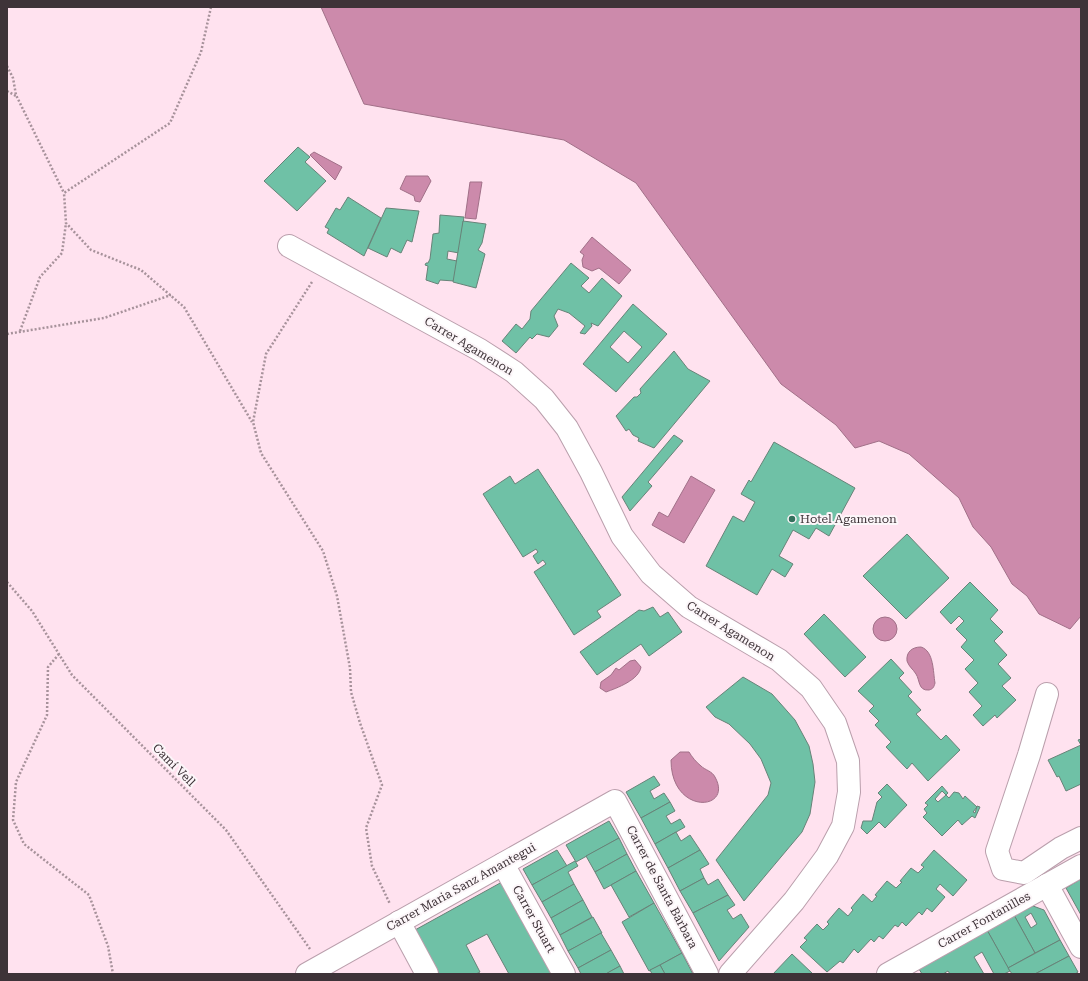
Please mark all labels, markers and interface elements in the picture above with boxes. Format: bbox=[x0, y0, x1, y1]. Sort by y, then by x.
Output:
street label: Carrer Agamenon bbox=[422, 314, 516, 378]
place label: Hotel Agamenon bbox=[800, 512, 897, 526]
marker: Hotel Agamenon bbox=[787, 514, 797, 524]
street label: Carrer Agamenon bbox=[684, 598, 778, 664]
street label: Camí Vell bbox=[150, 741, 198, 789]
street label: Carrer de Santa Bàrbara bbox=[624, 823, 701, 951]
street label: Carrer Maria Sanz Amantegui bbox=[384, 840, 538, 934]
street label: Carrer Stuart bbox=[510, 883, 559, 956]
street label: Carrer Fontanilles bbox=[935, 889, 1033, 951]

